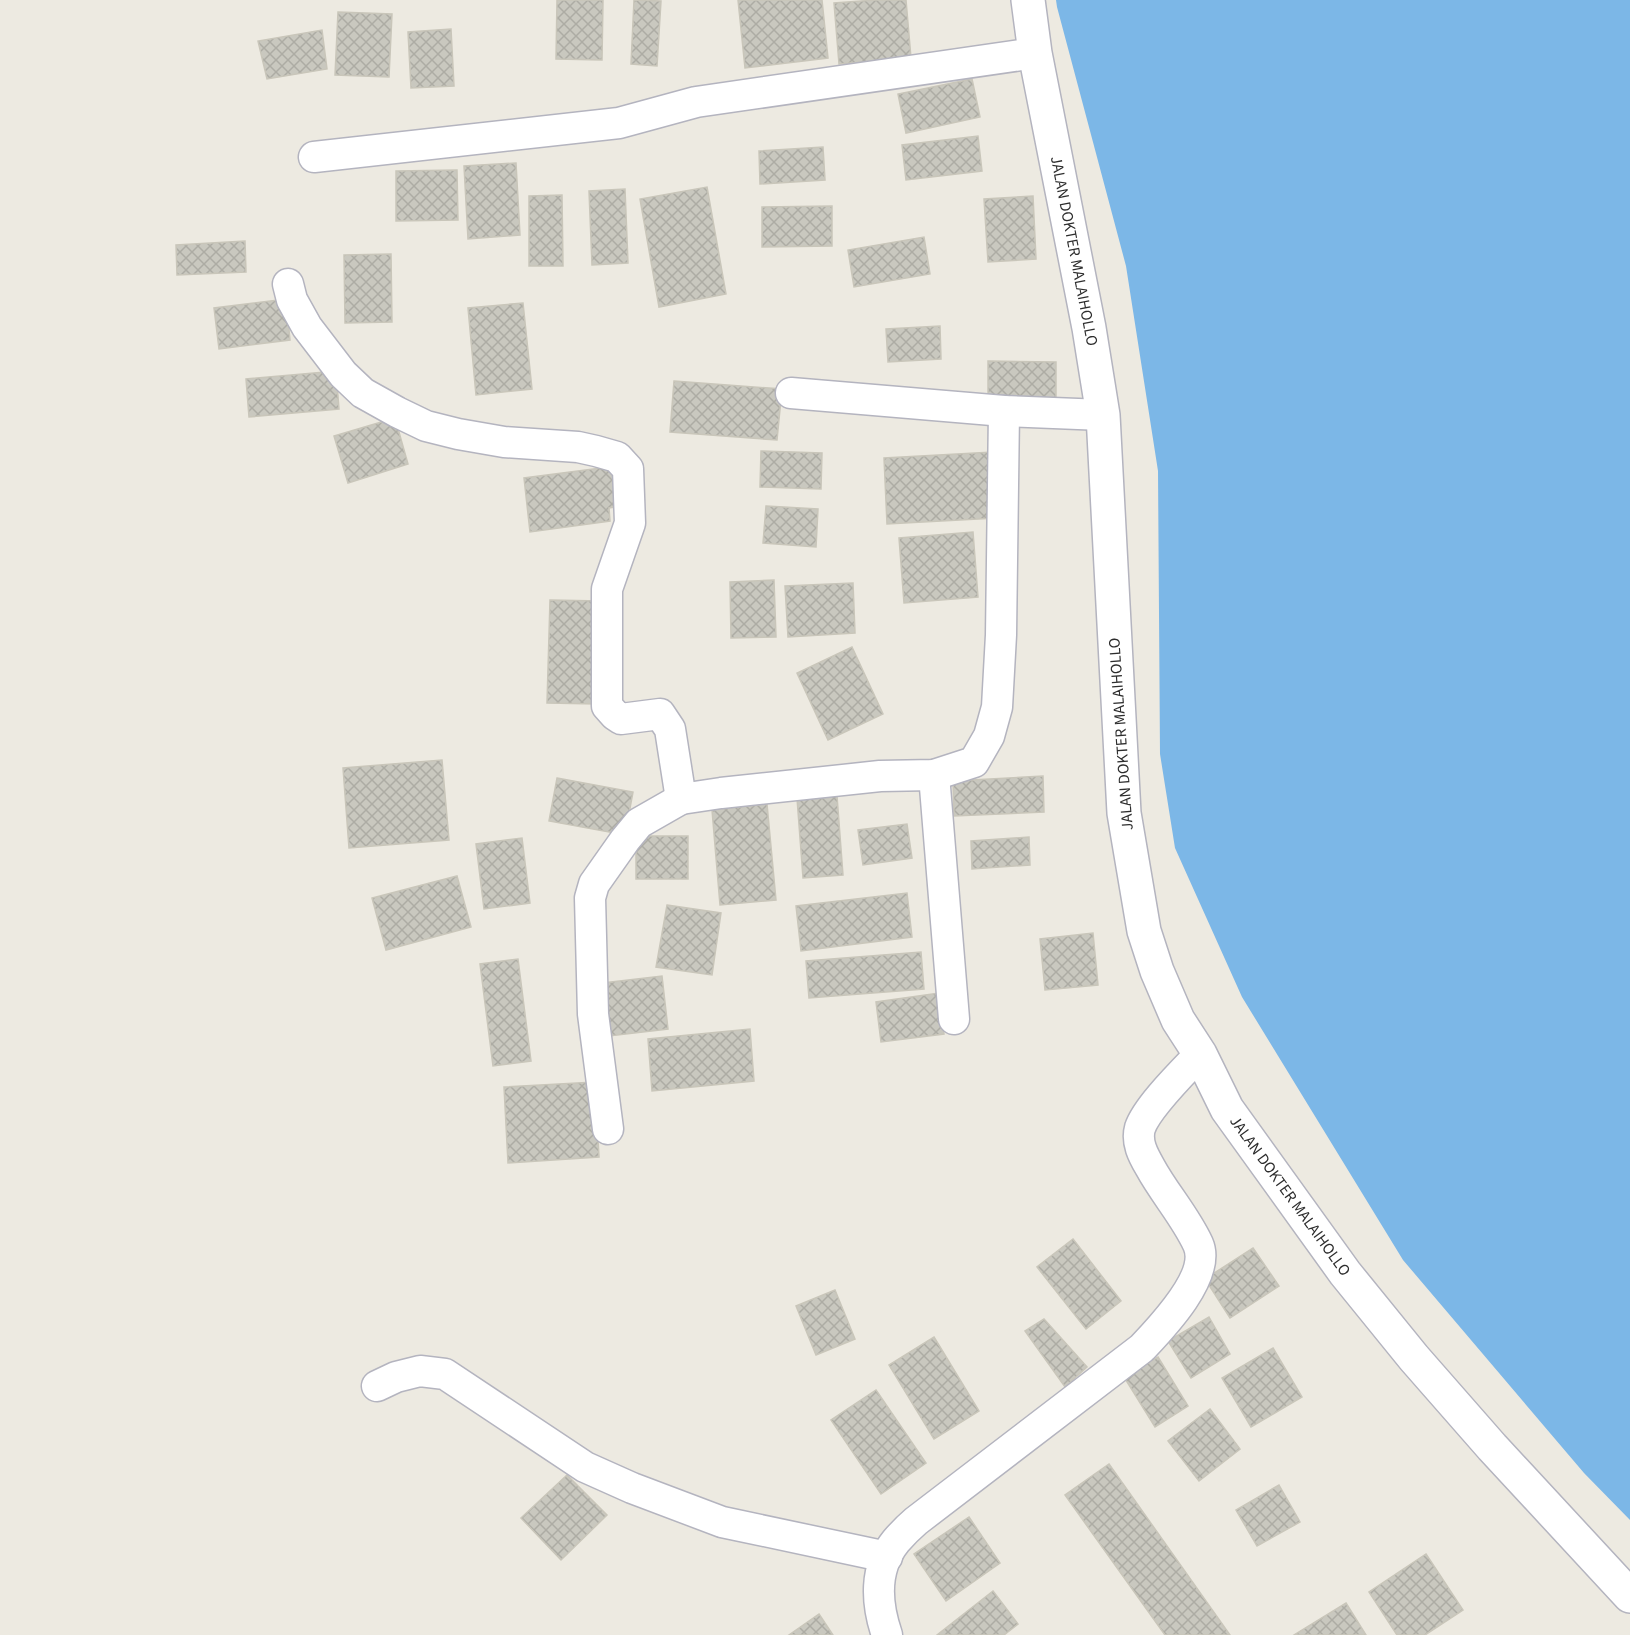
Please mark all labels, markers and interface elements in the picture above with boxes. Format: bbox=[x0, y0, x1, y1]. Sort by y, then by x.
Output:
street label: JALAN DOKTER MALAIHOLLO bbox=[1045, 154, 1103, 348]
street label: JALAN DOKTER MALAIHOLLO bbox=[1103, 637, 1139, 831]
street label: JALAN DOKTER MALAIHOLLO bbox=[1224, 1111, 1356, 1281]

